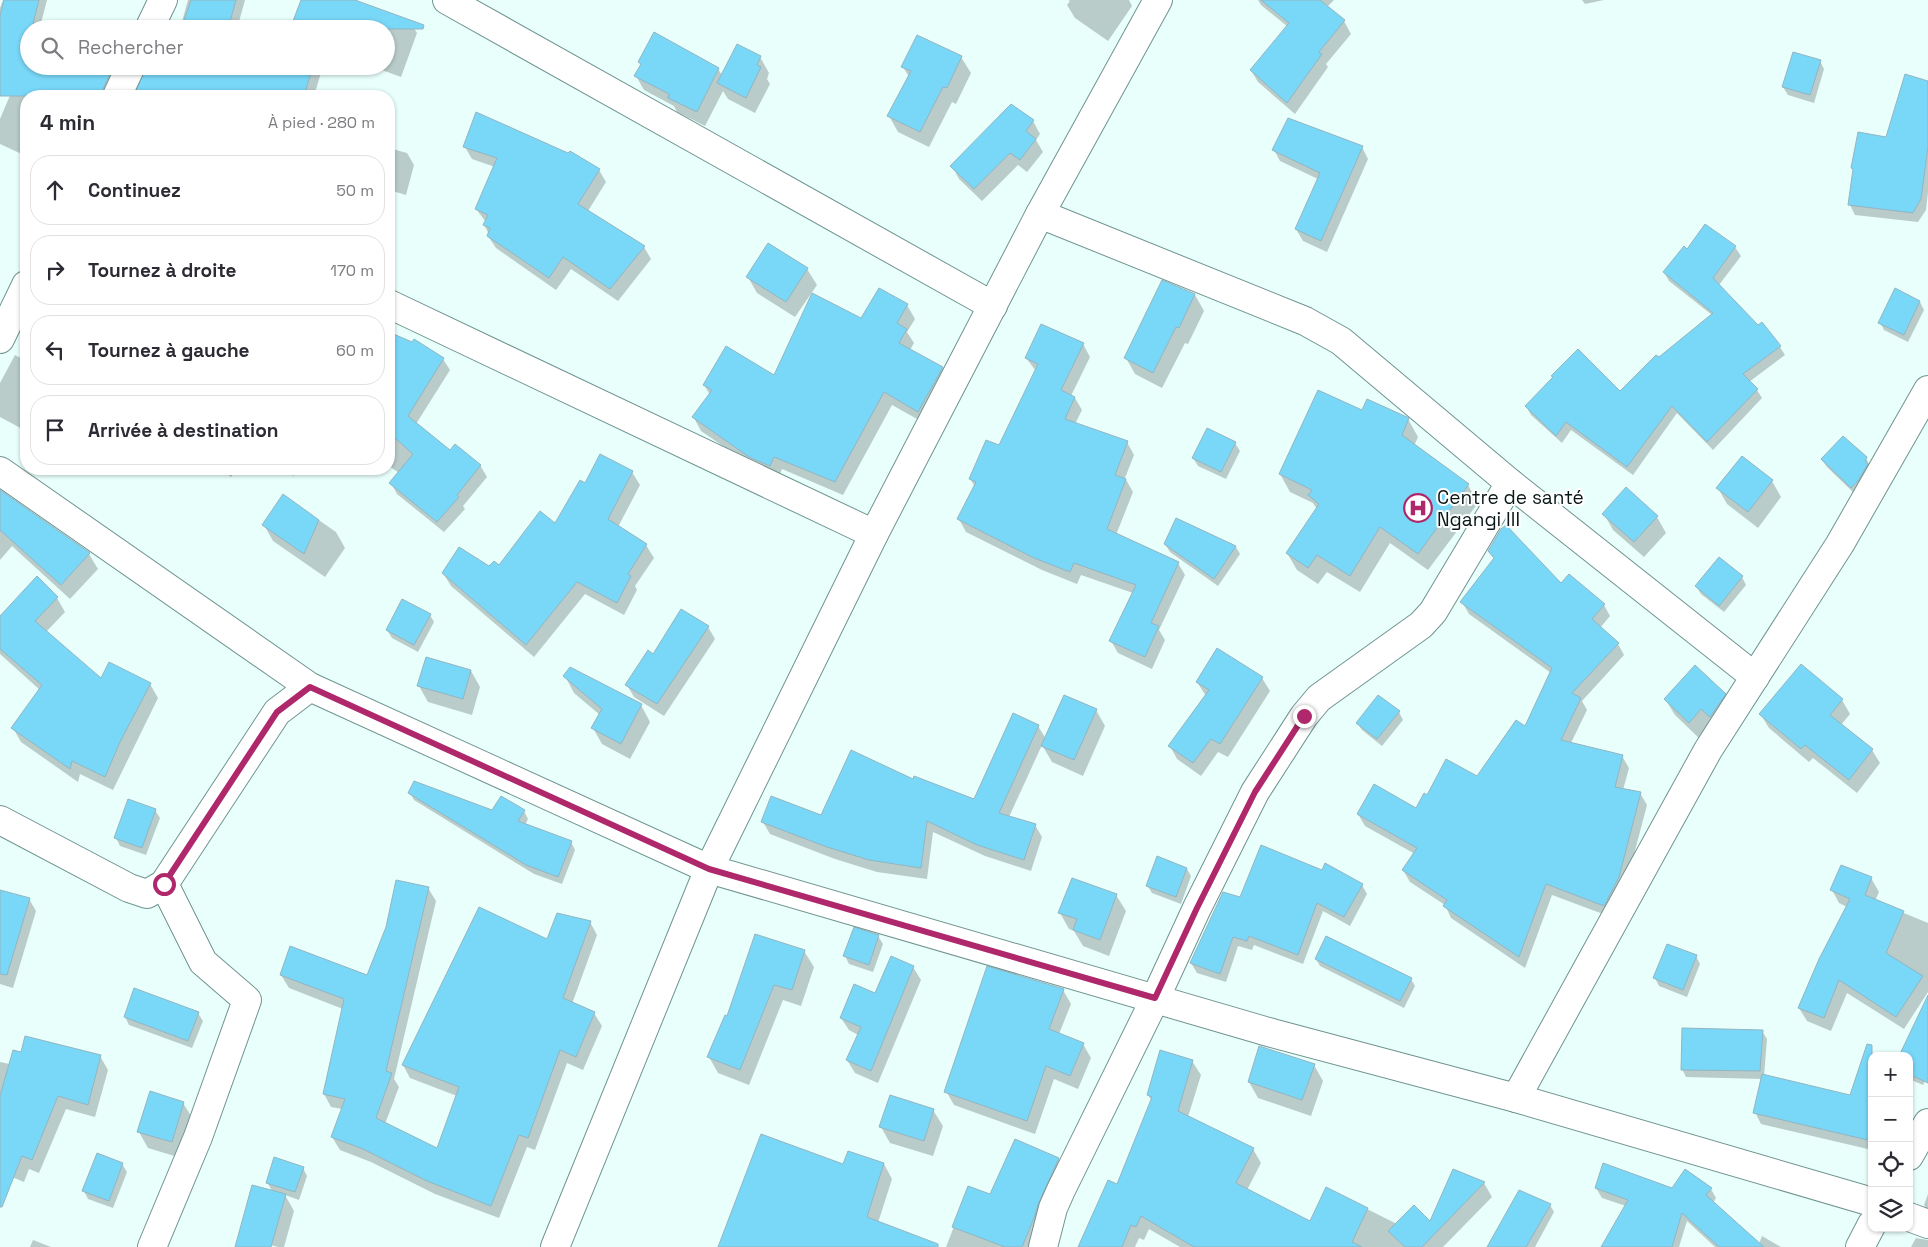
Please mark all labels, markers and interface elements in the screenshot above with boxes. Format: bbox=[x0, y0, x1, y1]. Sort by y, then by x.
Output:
search box bbox=[20, 20, 395, 75]
icon: search bbox=[38, 34, 66, 62]
text: Rechercher bbox=[78, 35, 184, 60]
text: 4 min bbox=[40, 109, 95, 136]
text: À pied · 280 m bbox=[268, 112, 375, 133]
icon: ahead bbox=[41, 176, 69, 204]
text: Continuez bbox=[88, 178, 181, 203]
text: 50 m bbox=[336, 180, 374, 201]
icon: right bbox=[41, 256, 69, 284]
text: Tournez à droite bbox=[88, 258, 237, 283]
text: 170 m bbox=[330, 260, 374, 281]
icon: left bbox=[41, 336, 69, 364]
text: Tournez à gauche bbox=[88, 338, 250, 363]
text: 60 m bbox=[336, 340, 374, 361]
icon: arrive bbox=[41, 416, 69, 444]
text: Arrivée à destination bbox=[88, 418, 278, 443]
place label: Centre de santé Ngangi III bbox=[1437, 485, 1584, 532]
hospital icon: Centre de santé Ngangi III bbox=[1403, 493, 1433, 523]
route end bbox=[1293, 705, 1316, 728]
route start bbox=[153, 873, 176, 896]
map controls bbox=[1868, 1052, 1913, 1232]
button: + bbox=[1868, 1052, 1913, 1097]
button: − bbox=[1868, 1097, 1913, 1142]
button: locate bbox=[1868, 1142, 1913, 1187]
button: layers bbox=[1868, 1187, 1913, 1232]

